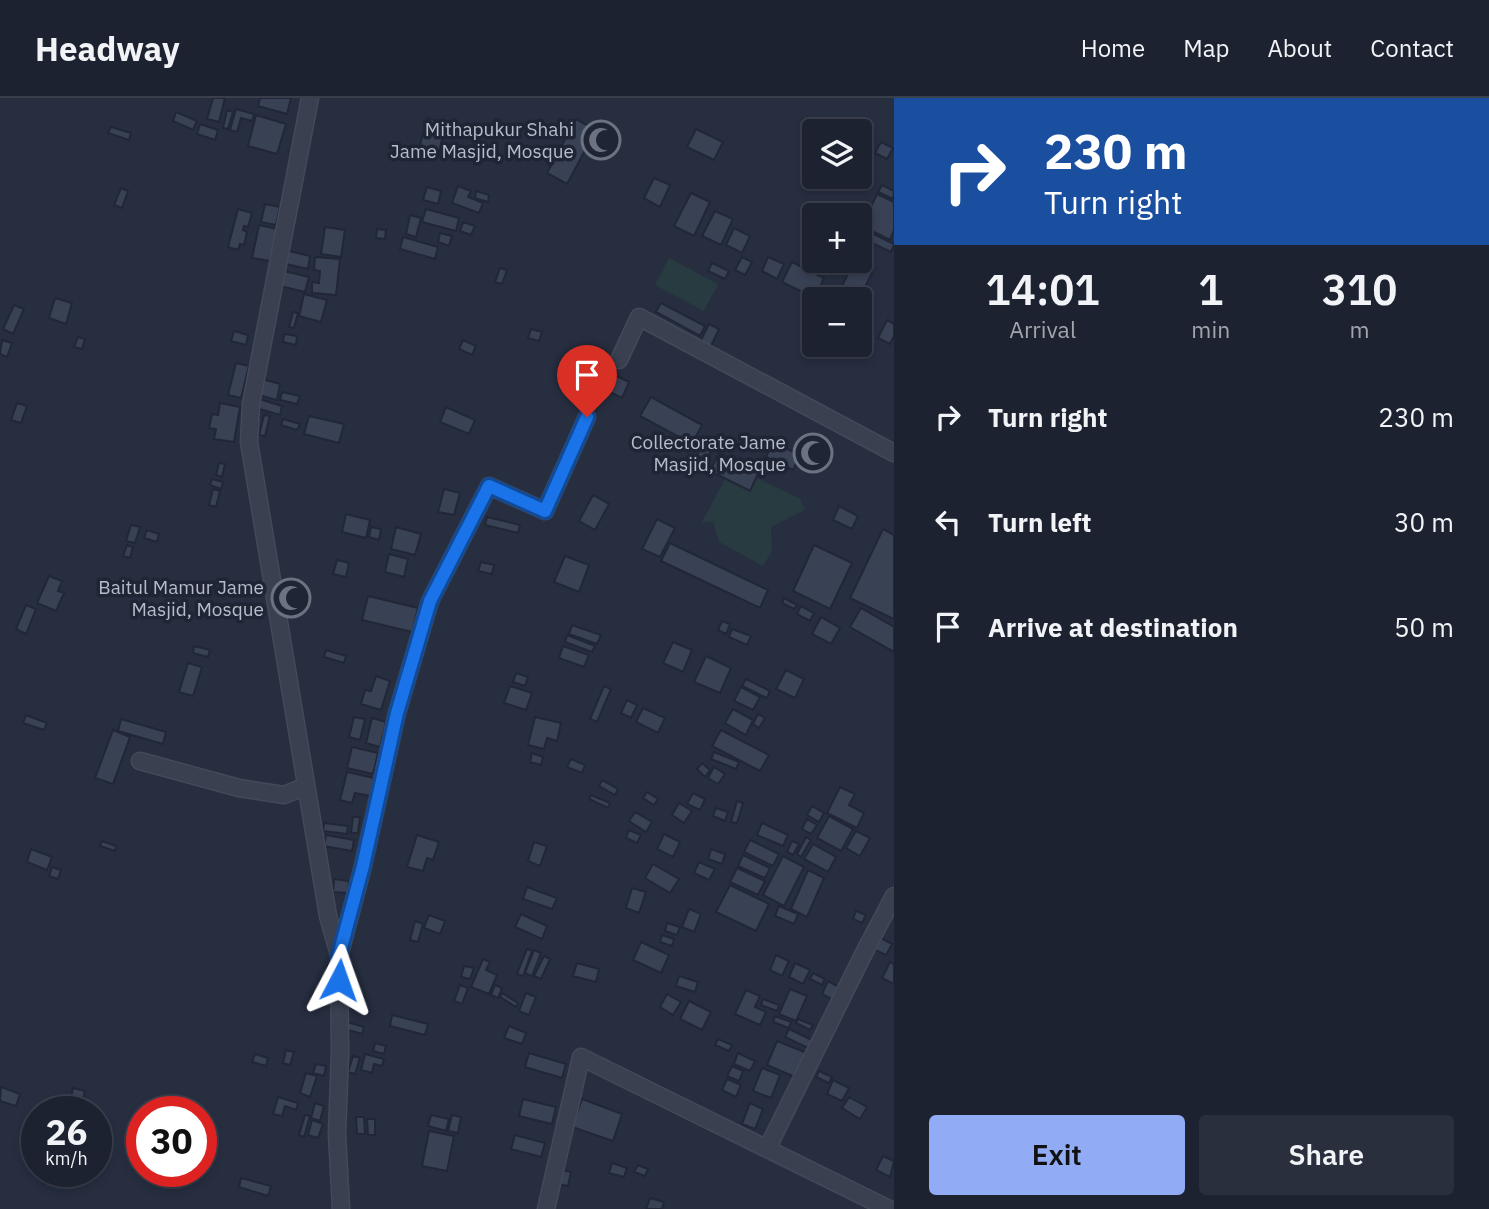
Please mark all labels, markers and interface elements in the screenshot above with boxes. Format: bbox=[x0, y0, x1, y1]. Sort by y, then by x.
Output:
text: Headway bbox=[35, 27, 180, 70]
text: Home bbox=[1081, 32, 1145, 64]
text: Map bbox=[1183, 32, 1229, 64]
text: About bbox=[1267, 32, 1332, 64]
text: Contact bbox=[1370, 32, 1454, 64]
place label: Mithapukur Shahi Jame Masjid, Mosque bbox=[390, 117, 574, 163]
mosque icon: Mithapukur Shahi Jame Masjid, Mosque bbox=[580, 119, 622, 161]
map controls bbox=[802, 119, 872, 357]
button: layers bbox=[802, 119, 872, 189]
text: 230 m bbox=[1044, 119, 1188, 182]
icon: right bbox=[929, 126, 1020, 217]
text: Turn right bbox=[1044, 181, 1182, 223]
button: + bbox=[802, 203, 872, 273]
text: 14:01 bbox=[986, 262, 1100, 317]
text: 1 bbox=[1198, 262, 1223, 317]
text: 310 bbox=[1322, 262, 1397, 317]
button: − bbox=[802, 287, 872, 357]
text: Arrival bbox=[1009, 314, 1076, 344]
text: min bbox=[1191, 314, 1230, 344]
text: m bbox=[1350, 314, 1370, 344]
pin bbox=[557, 345, 617, 417]
icon: arrive bbox=[568, 356, 606, 394]
icon: right bbox=[929, 398, 967, 436]
text: Turn right bbox=[988, 400, 1107, 434]
text: 230 m bbox=[1378, 400, 1454, 434]
place label: Collectorate Jame Masjid, Mosque bbox=[631, 430, 786, 476]
mosque icon: Collectorate Jame Masjid, Mosque bbox=[792, 432, 834, 474]
icon: left bbox=[929, 503, 967, 541]
text: Turn left bbox=[988, 505, 1091, 539]
text: 30 m bbox=[1394, 505, 1454, 539]
place label: Baitul Mamur Jame Masjid, Mosque bbox=[98, 575, 264, 621]
mosque icon: Baitul Mamur Jame Masjid, Mosque bbox=[270, 577, 312, 619]
icon: arrive bbox=[929, 608, 967, 646]
text: Arrive at destination bbox=[988, 610, 1238, 644]
text: 50 m bbox=[1394, 610, 1454, 644]
position arrow bbox=[302, 943, 376, 1017]
speed limit sign: 30 bbox=[126, 1096, 217, 1187]
text: 26 bbox=[45, 1109, 88, 1155]
button: Exit bbox=[929, 1115, 1185, 1195]
button: Share bbox=[1199, 1115, 1454, 1195]
text: km/h bbox=[45, 1147, 88, 1170]

